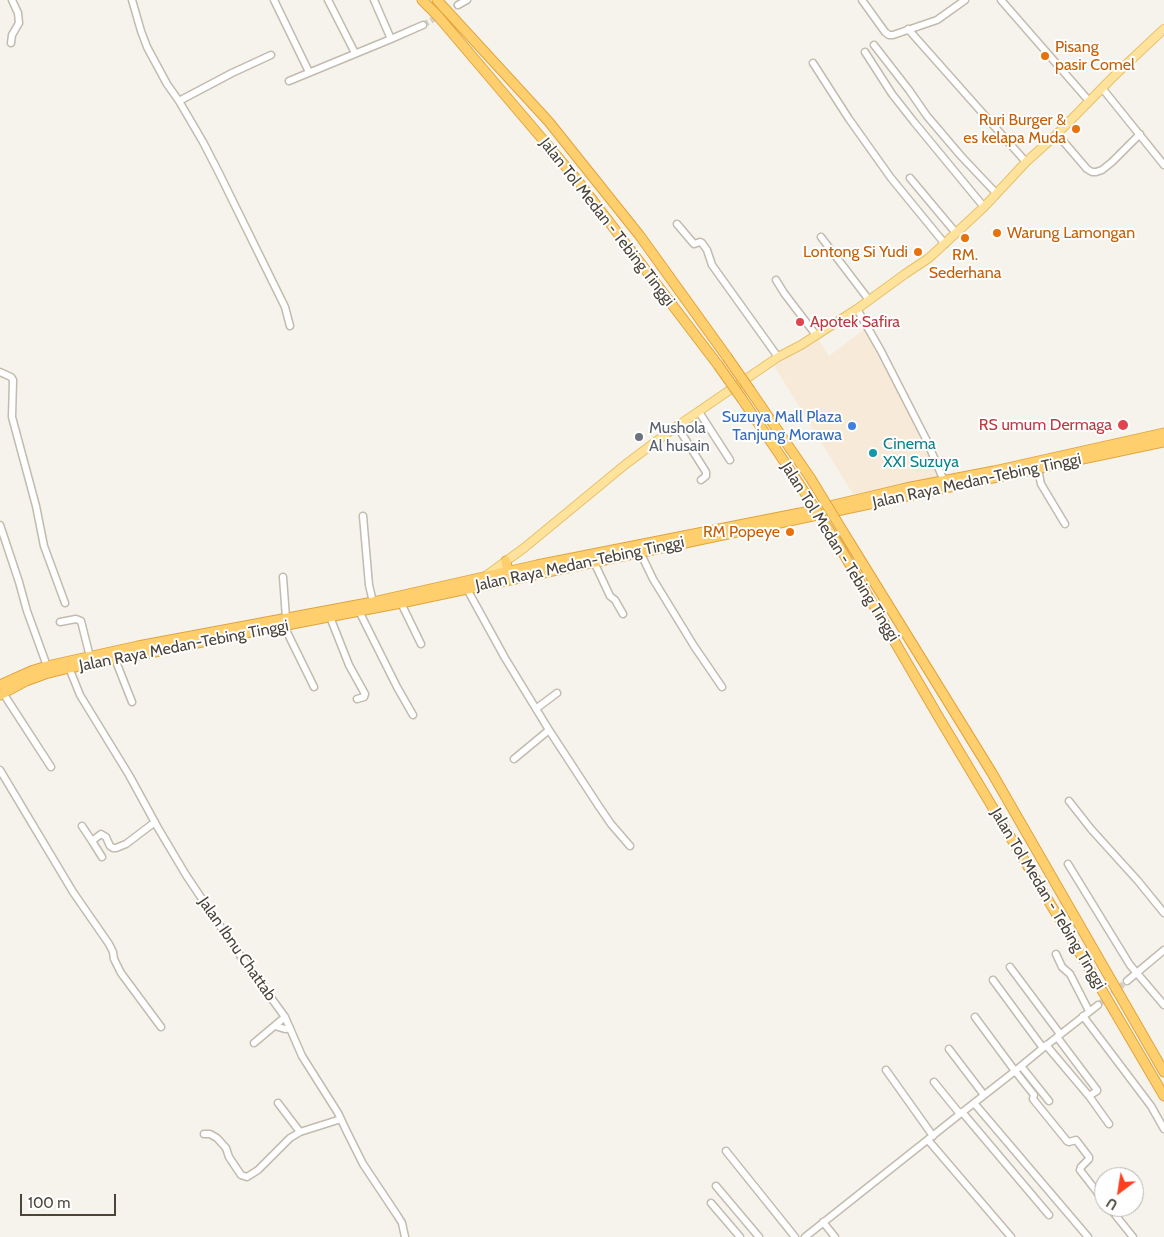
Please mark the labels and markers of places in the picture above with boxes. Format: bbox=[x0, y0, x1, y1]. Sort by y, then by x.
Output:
place label: Pisang pasir Comel bbox=[1055, 37, 1135, 75]
marker: Pisang pasir Comel bbox=[1039, 50, 1051, 62]
place label: Ruri Burger & es kelapa Muda bbox=[963, 110, 1066, 148]
marker: Ruri Burger & es kelapa Muda bbox=[1070, 123, 1082, 135]
place label: Warung Lamongan bbox=[1007, 223, 1135, 243]
marker: Warung Lamongan bbox=[991, 227, 1003, 239]
marker: RM. Sederhana bbox=[959, 232, 971, 244]
place label: Lontong Si Yudi bbox=[803, 242, 908, 262]
place label: RM. Sederhana bbox=[929, 245, 1001, 283]
marker: Lontong Si Yudi bbox=[912, 246, 924, 258]
place label: Apotek Safira bbox=[810, 312, 900, 332]
marker: Apotek Safira bbox=[794, 316, 806, 328]
place label: Suzuya Mall Plaza Tanjung Morawa bbox=[722, 407, 842, 445]
place label: RS umum Dermaga bbox=[979, 415, 1112, 435]
place label: Mushola Al husain bbox=[649, 418, 710, 456]
marker: RS umum Dermaga bbox=[1116, 418, 1130, 432]
marker: Suzuya Mall Plaza Tanjung Morawa bbox=[846, 420, 858, 432]
marker: Mushola Al husain bbox=[633, 431, 645, 443]
place label: Cinema XXI Suzuya bbox=[883, 434, 959, 472]
marker: Cinema XXI Suzuya bbox=[867, 447, 879, 459]
place label: RM Popeye bbox=[703, 522, 780, 542]
marker: RM Popeye bbox=[784, 526, 796, 538]

